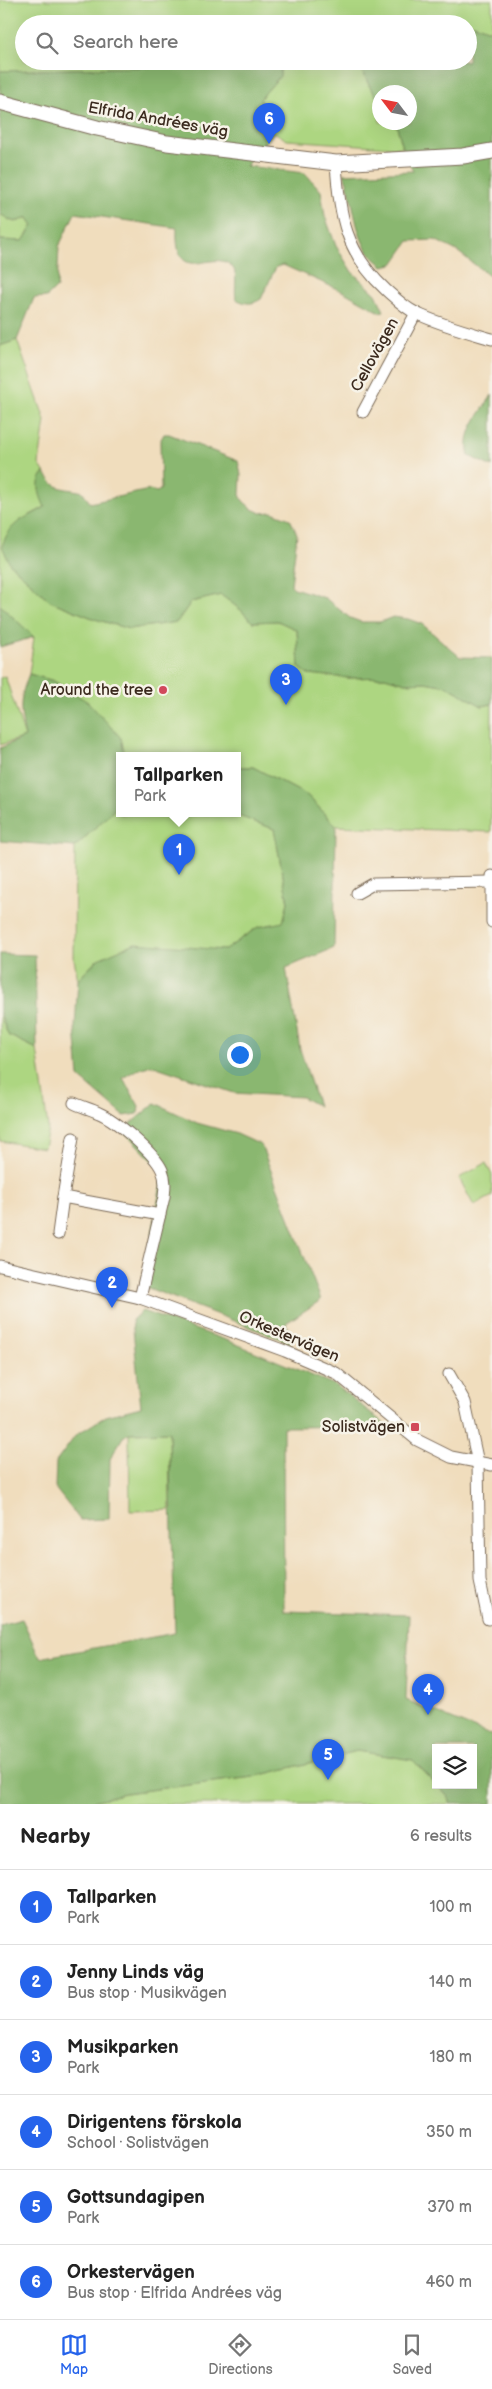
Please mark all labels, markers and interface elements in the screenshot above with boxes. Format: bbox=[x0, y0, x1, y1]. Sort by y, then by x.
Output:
search box bbox=[15, 15, 477, 70]
icon: search bbox=[33, 29, 61, 57]
text: Search here bbox=[73, 31, 178, 54]
north arrow bbox=[372, 85, 417, 130]
street label: Elfrida Andrées väg bbox=[87, 98, 229, 142]
pin: 6 bbox=[253, 103, 285, 144]
street label: Cellovägen bbox=[347, 315, 403, 395]
pin: 3 bbox=[270, 664, 302, 705]
place label: Around the tree bbox=[41, 681, 154, 700]
marker: Around the tree bbox=[157, 684, 169, 696]
popup bbox=[116, 752, 241, 817]
text: Tallparken bbox=[134, 764, 223, 787]
text: Park bbox=[134, 787, 166, 806]
pin: 1 bbox=[163, 834, 195, 875]
your location bbox=[227, 1042, 253, 1068]
pin: 2 bbox=[96, 1267, 128, 1308]
street label: Orkestervägen bbox=[236, 1307, 342, 1367]
place label: Solistvägen bbox=[322, 1418, 405, 1437]
marker: Solistvägen bbox=[409, 1421, 421, 1433]
pin: 4 bbox=[412, 1674, 444, 1715]
pin: 5 bbox=[312, 1739, 344, 1780]
map controls bbox=[432, 1744, 477, 1789]
button: layers bbox=[432, 1744, 477, 1789]
text: Nearby bbox=[20, 1824, 90, 1849]
text: 6 results bbox=[410, 1827, 472, 1846]
text: Tallparken bbox=[67, 1886, 157, 1909]
text: 1 bbox=[33, 1898, 39, 1917]
text: 100 m bbox=[429, 1898, 472, 1917]
text: Park bbox=[67, 1909, 99, 1928]
text: Jenny Linds väg bbox=[67, 1961, 204, 1984]
text: 2 bbox=[31, 1973, 41, 1992]
text: 140 m bbox=[429, 1973, 472, 1992]
text: Bus stop · Musikvägen bbox=[67, 1984, 227, 2003]
text: Musikparken bbox=[67, 2036, 179, 2059]
text: 3 bbox=[31, 2048, 41, 2067]
text: 180 m bbox=[430, 2048, 472, 2067]
text: Park bbox=[67, 2059, 99, 2078]
text: Dirigentens förskola bbox=[67, 2111, 242, 2134]
text: 4 bbox=[31, 2123, 41, 2142]
text: 350 m bbox=[426, 2123, 472, 2142]
text: School · Solistvägen bbox=[67, 2134, 209, 2153]
text: Gottsundagipen bbox=[67, 2186, 205, 2209]
text: 5 bbox=[31, 2198, 41, 2217]
text: 370 m bbox=[427, 2198, 472, 2217]
text: Park bbox=[67, 2209, 99, 2228]
text: Orkestervägen bbox=[67, 2261, 195, 2284]
text: 6 bbox=[31, 2273, 41, 2292]
text: 460 m bbox=[426, 2273, 472, 2292]
text: Bus stop · Elfrida Andrées väg bbox=[67, 2284, 282, 2303]
tab: Map bbox=[60, 2331, 88, 2378]
tab: Directions bbox=[208, 2331, 273, 2378]
tab: Saved bbox=[393, 2331, 432, 2378]

